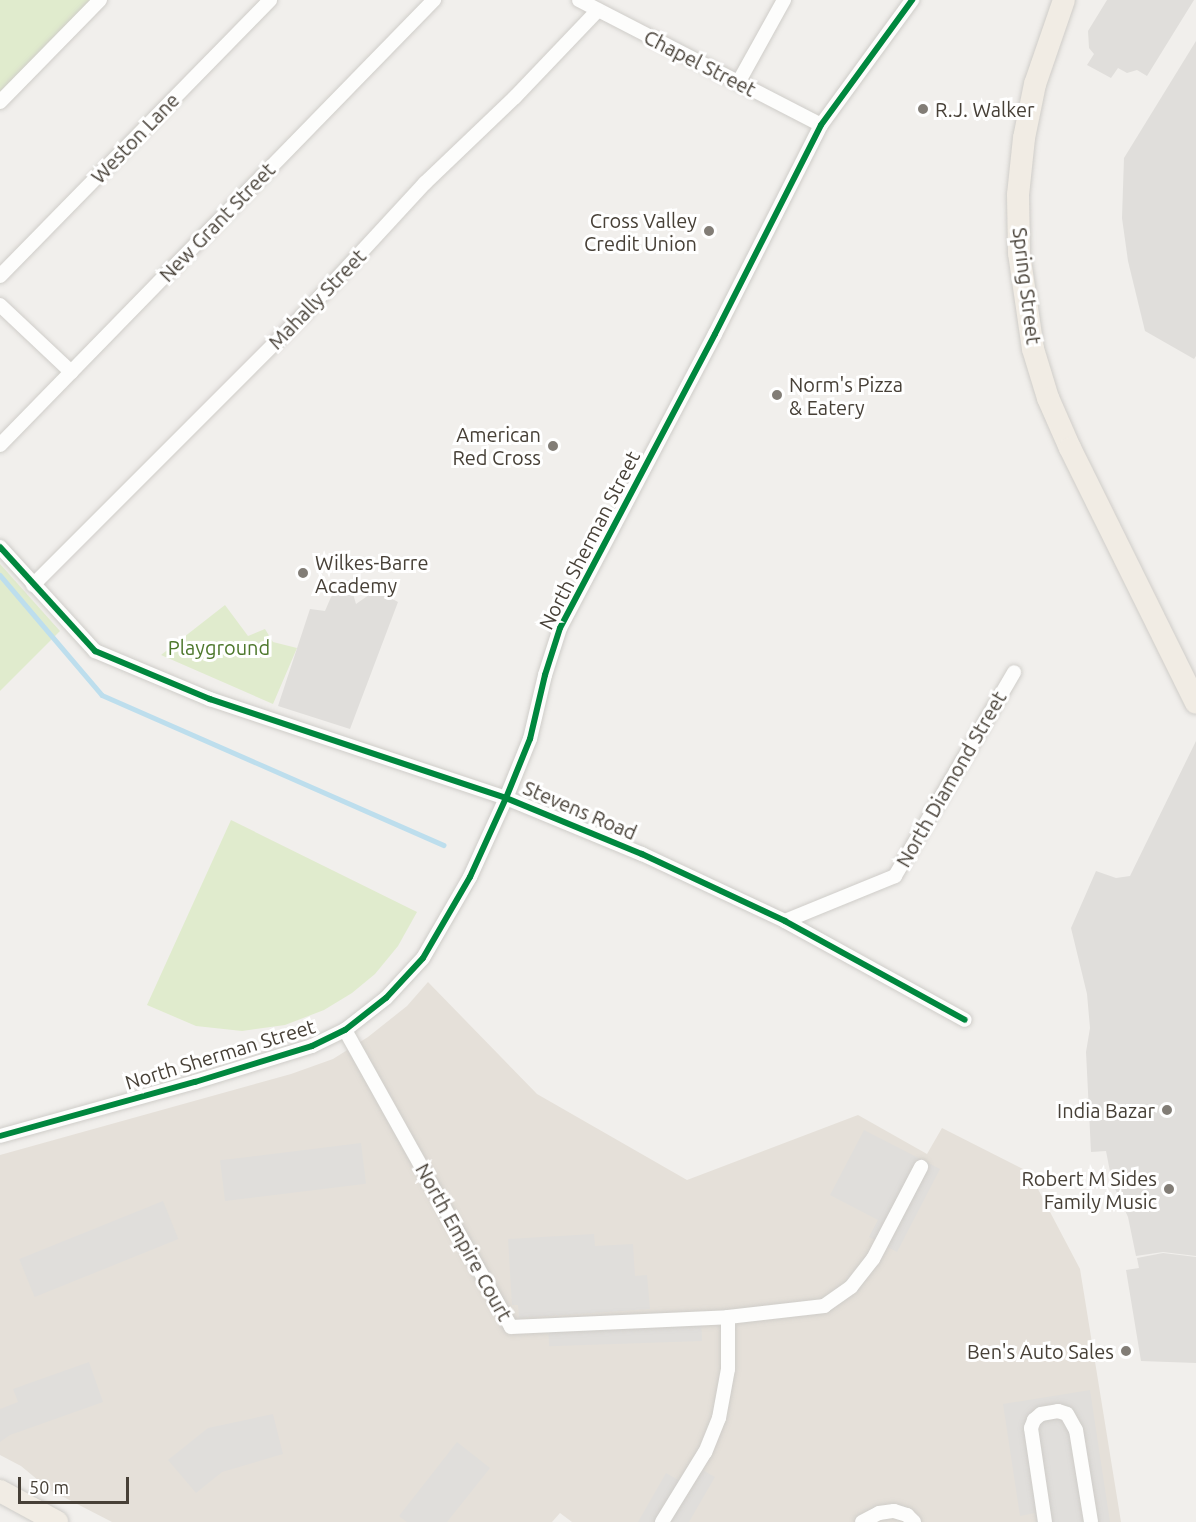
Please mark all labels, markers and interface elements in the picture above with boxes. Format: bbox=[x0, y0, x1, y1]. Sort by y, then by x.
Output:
street label: Chapel Street bbox=[640, 25, 760, 101]
street label: Weston Lane bbox=[86, 88, 184, 188]
place label: R.J. Walker bbox=[935, 97, 1035, 121]
marker: R.J. Walker bbox=[916, 102, 930, 116]
street label: New Grant Street bbox=[154, 157, 280, 287]
place label: Cross Valley Credit Union bbox=[584, 208, 697, 255]
marker: Cross Valley Credit Union bbox=[702, 224, 716, 238]
street label: Spring Street bbox=[1008, 226, 1046, 346]
street label: Mahally Street bbox=[263, 244, 371, 354]
place label: Norm's Pizza & Eatery bbox=[789, 372, 903, 419]
marker: Norm's Pizza & Eatery bbox=[770, 388, 784, 402]
place label: American Red Cross bbox=[452, 422, 541, 469]
marker: American Red Cross bbox=[546, 439, 560, 453]
street label: North Sherman Street bbox=[534, 447, 644, 633]
place label: Wilkes-Barre Academy bbox=[315, 550, 428, 597]
marker: Wilkes-Barre Academy bbox=[296, 566, 310, 580]
park label: Playground bbox=[168, 635, 270, 659]
street label: North Diamond Street bbox=[891, 687, 1011, 871]
street label: Stevens Road bbox=[520, 775, 640, 845]
street label: North Sherman Street bbox=[122, 1014, 318, 1094]
place label: India Bazar bbox=[1057, 1098, 1155, 1122]
marker: India Bazar bbox=[1160, 1103, 1174, 1117]
street label: North Empire Court bbox=[411, 1159, 517, 1325]
place label: Robert M Sides Family Music bbox=[1021, 1166, 1157, 1213]
marker: Robert M Sides Family Music bbox=[1162, 1182, 1176, 1196]
place label: Ben's Auto Sales bbox=[967, 1339, 1114, 1363]
marker: Ben's Auto Sales bbox=[1119, 1344, 1133, 1358]
scale bar bbox=[21, 1465, 132, 1503]
text: 50 m bbox=[29, 1477, 69, 1497]

